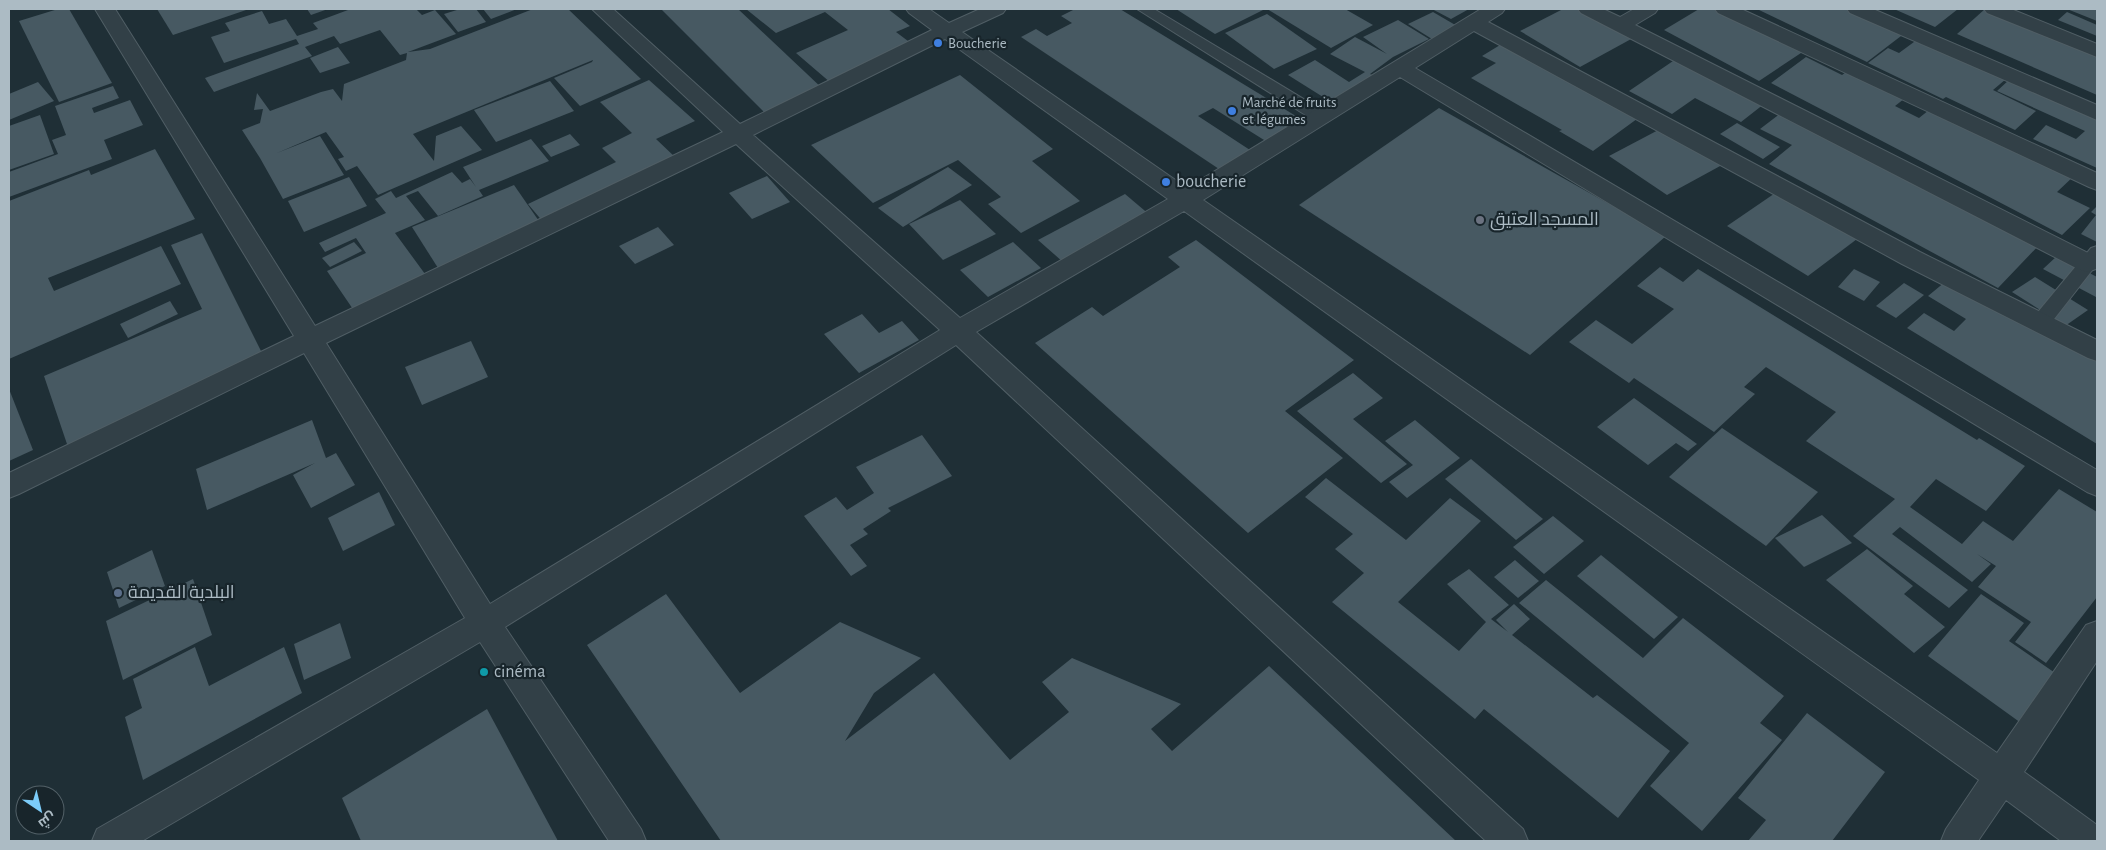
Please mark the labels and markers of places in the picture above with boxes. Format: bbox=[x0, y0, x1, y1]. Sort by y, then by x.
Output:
place label: Boucherie bbox=[948, 36, 1007, 51]
marker: Boucherie bbox=[932, 37, 944, 49]
place label: Marché de fruits et légumes bbox=[1242, 95, 1336, 127]
marker: Marché de fruits et légumes bbox=[1226, 105, 1238, 117]
place label: boucherie bbox=[1176, 173, 1246, 191]
marker: boucherie bbox=[1160, 176, 1172, 188]
place label: المسجد العتيق bbox=[1490, 211, 1599, 231]
marker: المسجد العتيق bbox=[1474, 214, 1486, 226]
place label: البلدية القديمة bbox=[128, 584, 235, 602]
marker: البلدية القديمة bbox=[112, 587, 124, 599]
place label: cinéma bbox=[494, 663, 546, 681]
marker: cinéma bbox=[478, 666, 490, 678]

